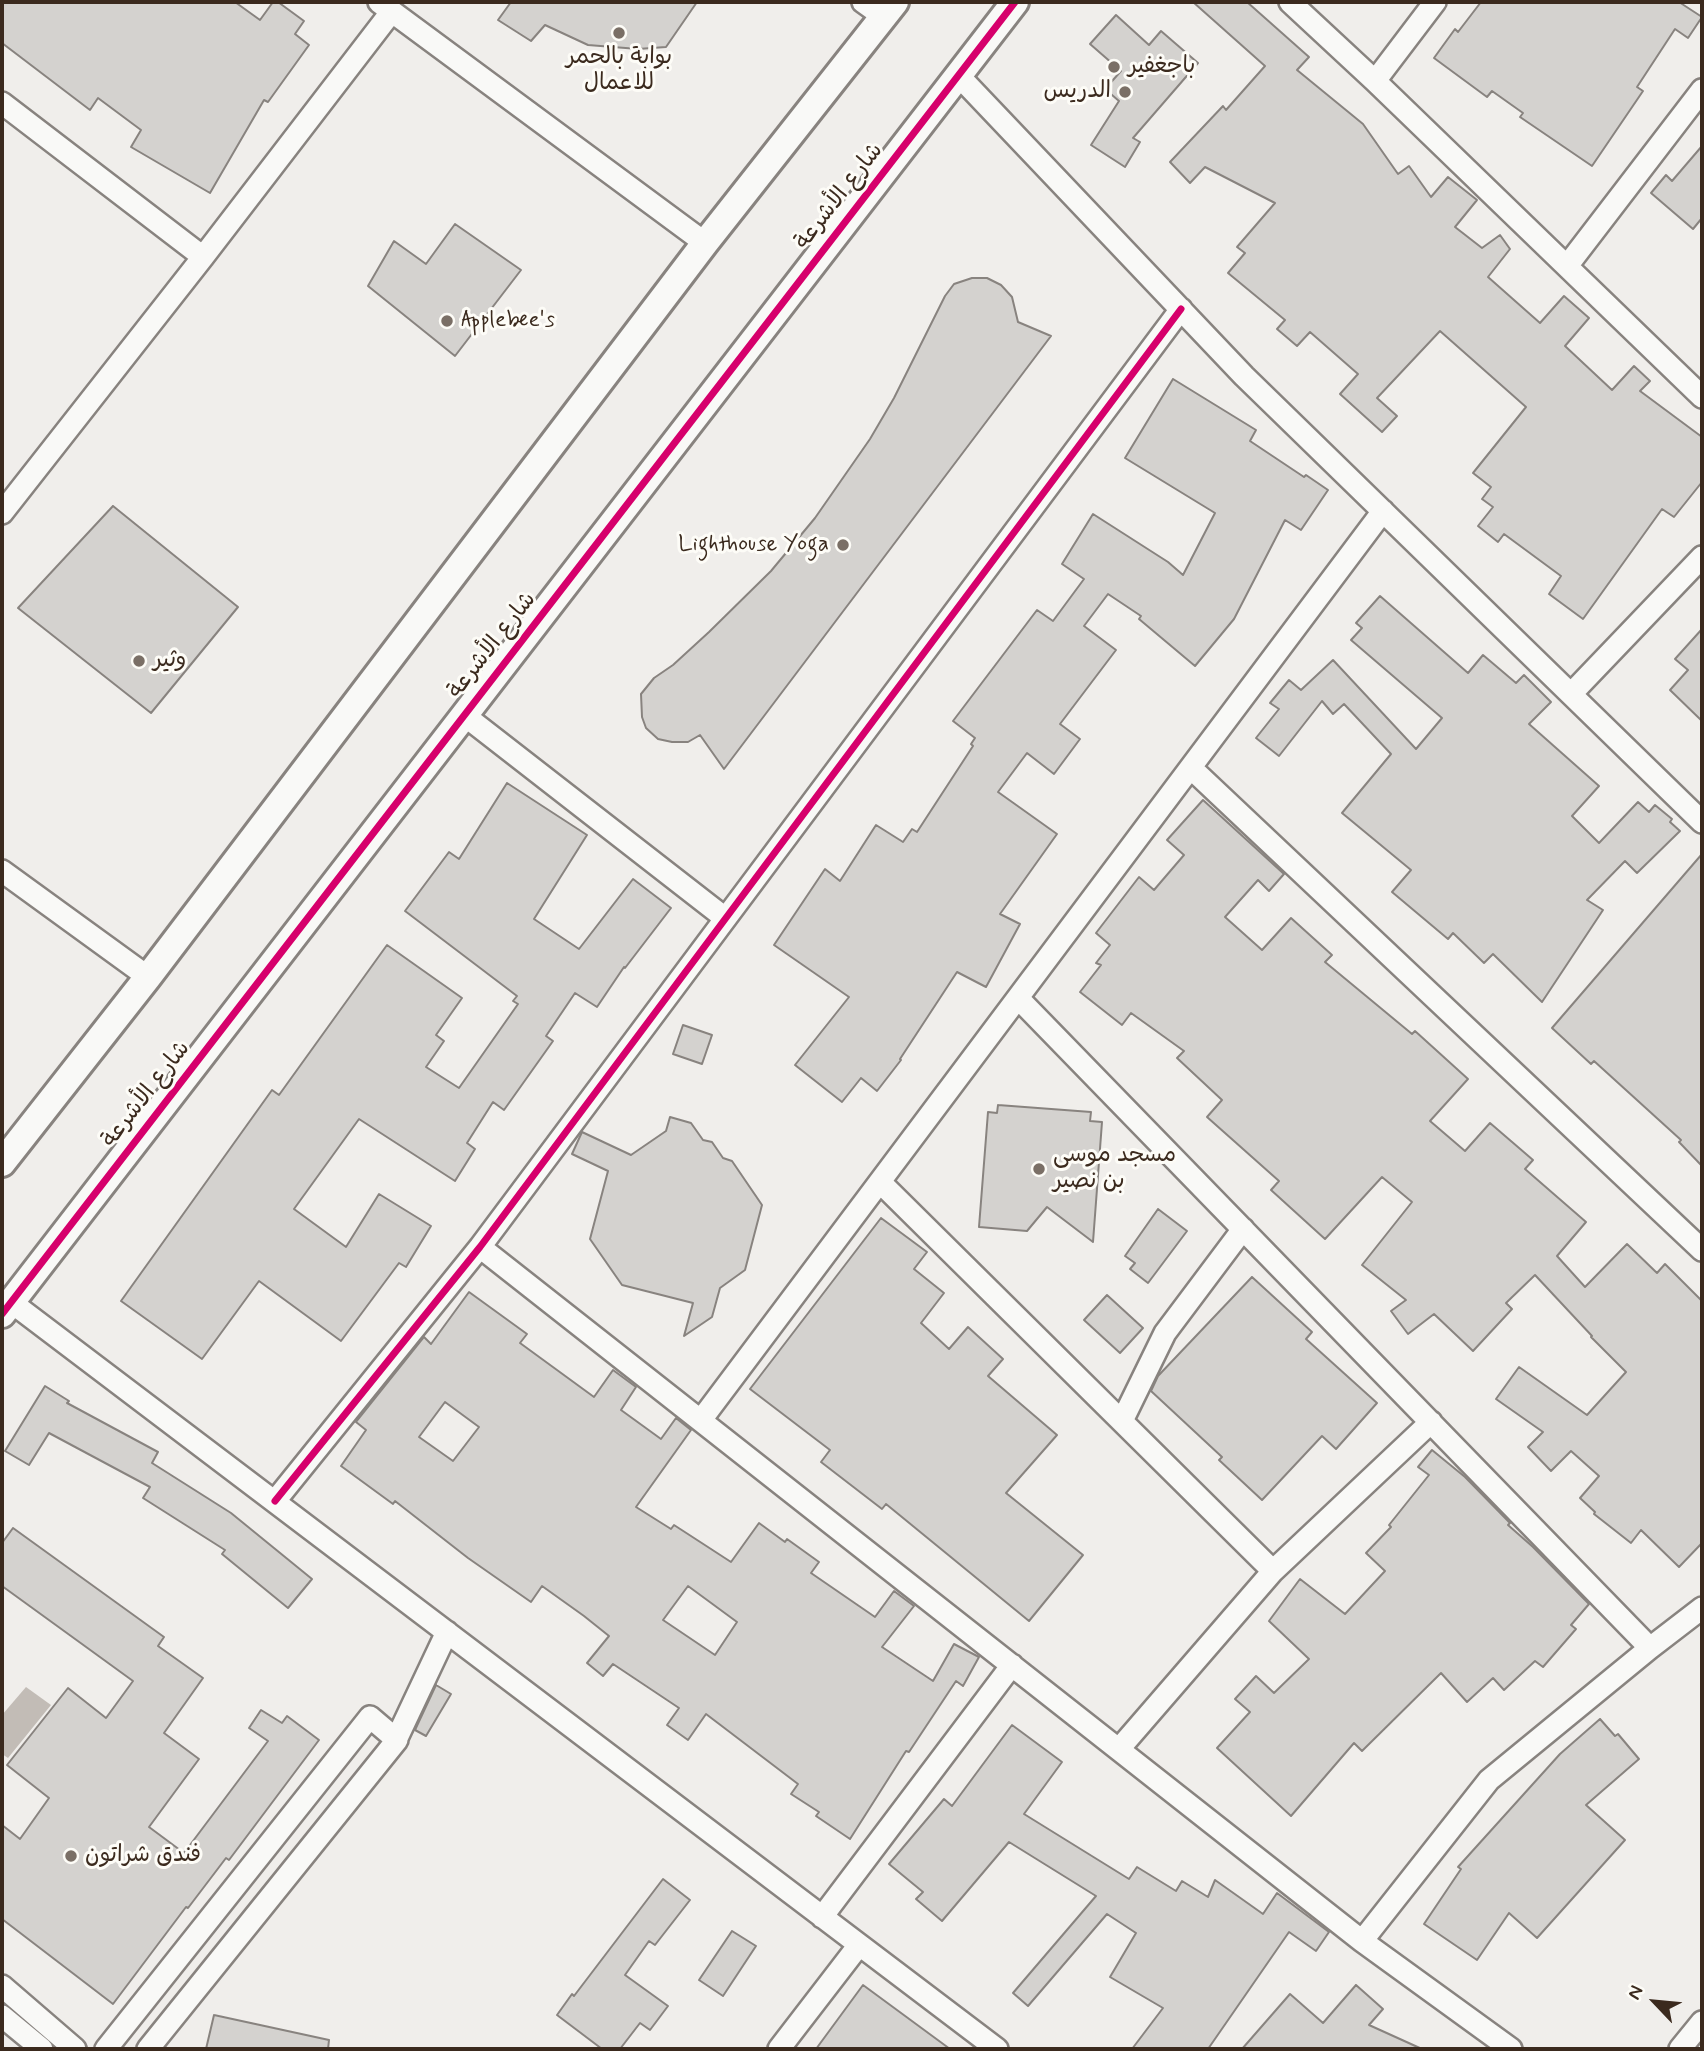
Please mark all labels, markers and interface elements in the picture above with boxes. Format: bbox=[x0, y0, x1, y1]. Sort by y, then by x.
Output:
marker: بوابة بالحمر للاعمال bbox=[611, 25, 627, 41]
place label: بوابة بالحمر للاعمال bbox=[566, 44, 672, 98]
place label: باجغفير bbox=[1128, 53, 1195, 81]
marker: باجغفير bbox=[1106, 59, 1122, 75]
place label: الدريس bbox=[1044, 78, 1111, 106]
marker: الدريس bbox=[1117, 84, 1133, 100]
street label: شارع الأشرعة bbox=[790, 138, 890, 256]
place label: Applebee's bbox=[461, 307, 555, 335]
marker: Applebee's bbox=[439, 313, 455, 329]
place label: Lighthouse Yoga bbox=[678, 531, 829, 559]
marker: Lighthouse Yoga bbox=[835, 537, 851, 553]
street label: شارع الأشرعة bbox=[443, 587, 543, 705]
place label: وثير bbox=[153, 647, 186, 675]
marker: وثير bbox=[131, 653, 147, 669]
street label: شارع الأشرعة bbox=[97, 1036, 197, 1154]
place label: مسجد موسى بن نصير bbox=[1053, 1142, 1176, 1196]
marker: مسجد موسى بن نصير bbox=[1031, 1161, 1047, 1177]
place label: فندق شراتون bbox=[85, 1842, 201, 1870]
marker: فندق شراتون bbox=[63, 1848, 79, 1864]
north arrow bbox=[1620, 1967, 1690, 2037]
text: N bbox=[1622, 1981, 1650, 2004]

